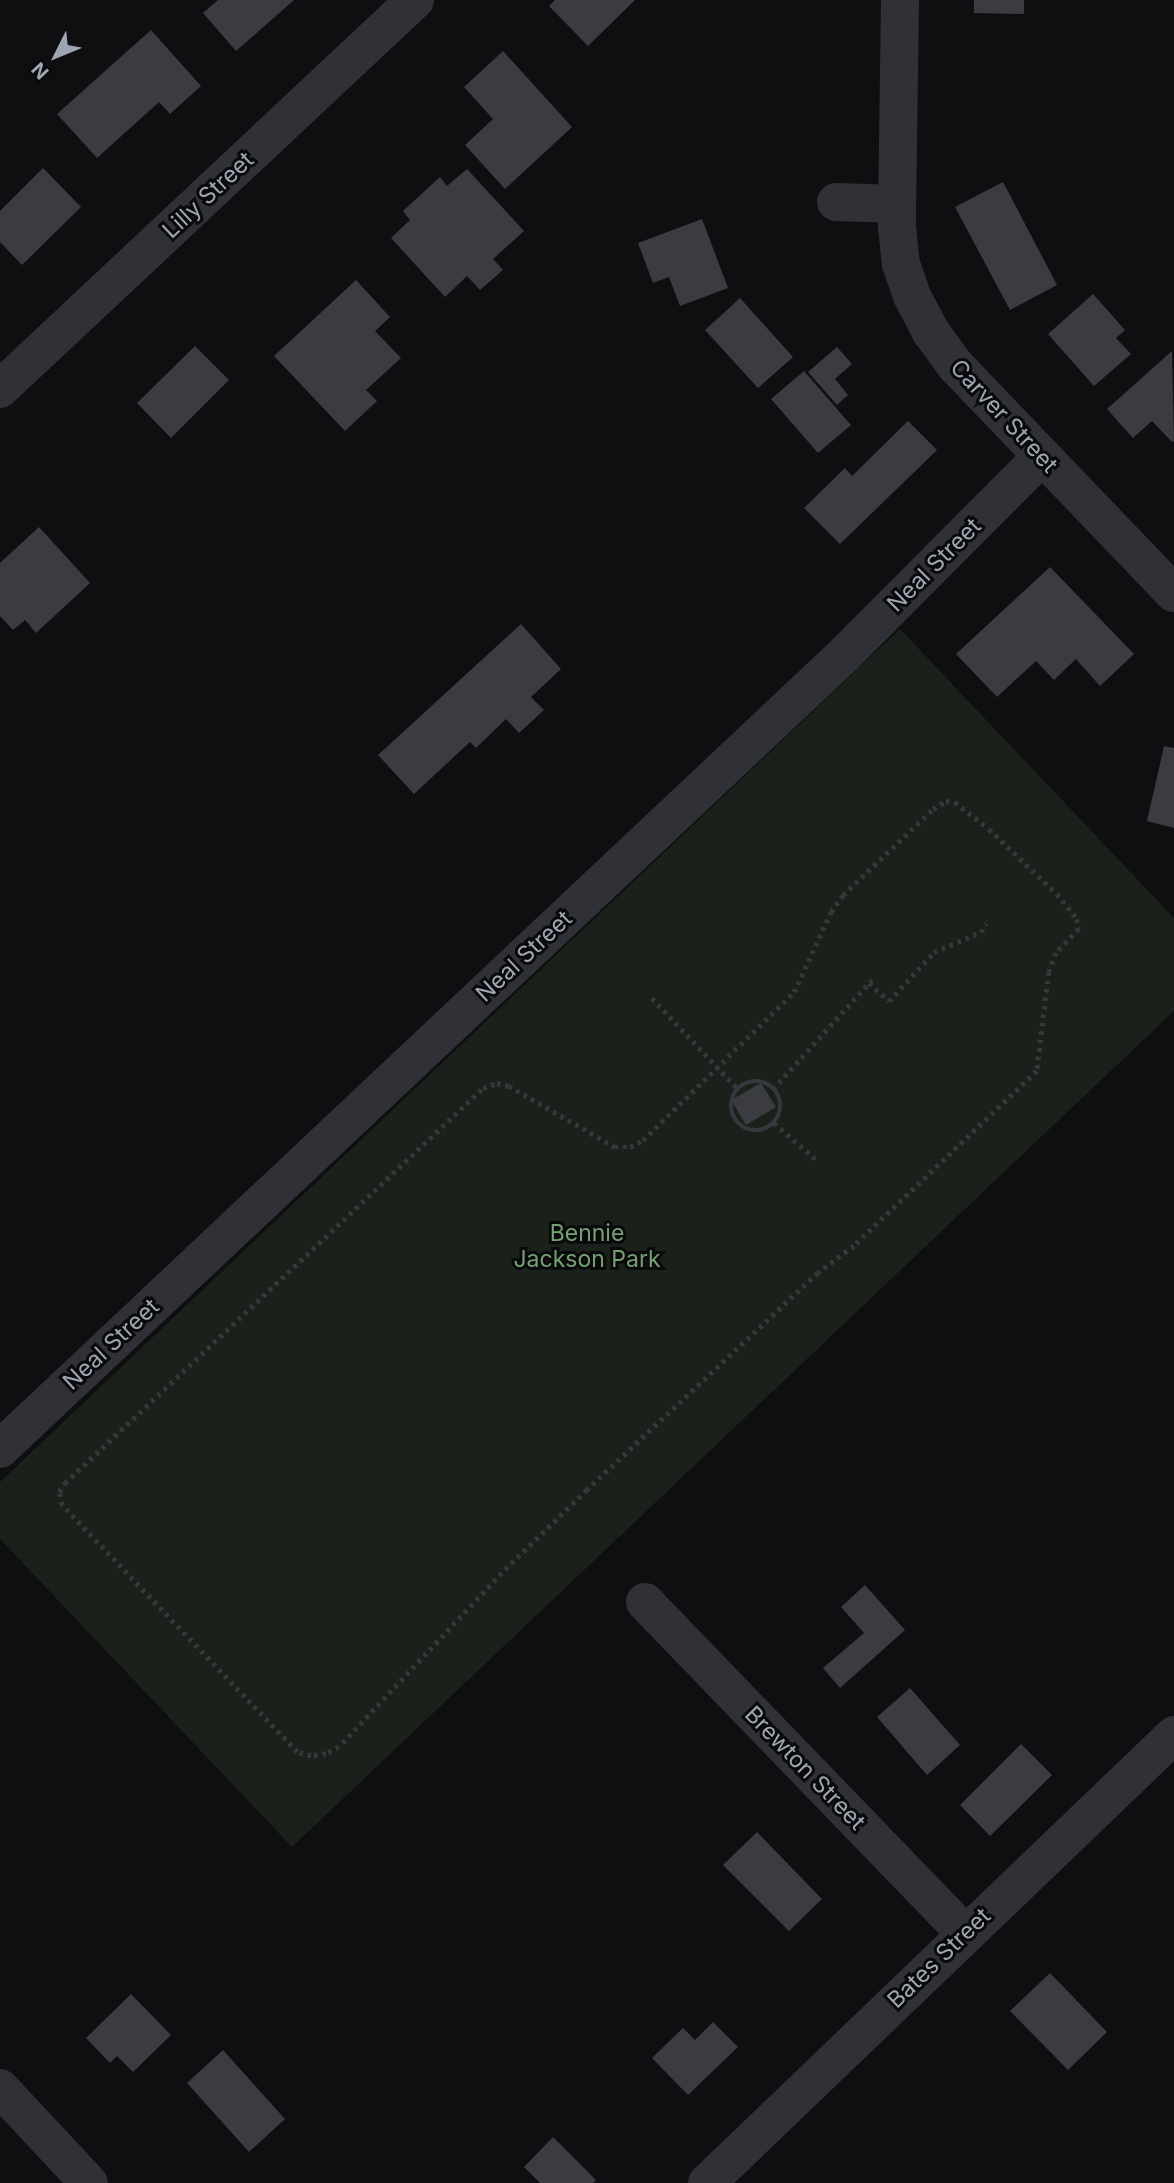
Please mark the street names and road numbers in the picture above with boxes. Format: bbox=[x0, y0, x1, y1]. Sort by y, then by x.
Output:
street label: Lilly Street bbox=[157, 146, 259, 244]
street label: Carver Street bbox=[945, 354, 1063, 478]
street label: Neal Street bbox=[882, 513, 986, 617]
street label: Neal Street bbox=[470, 905, 578, 1007]
street label: Neal Street bbox=[57, 1293, 165, 1395]
street label: Brewton Street bbox=[739, 1700, 871, 1836]
street label: Bates Street bbox=[882, 1902, 996, 2014]

